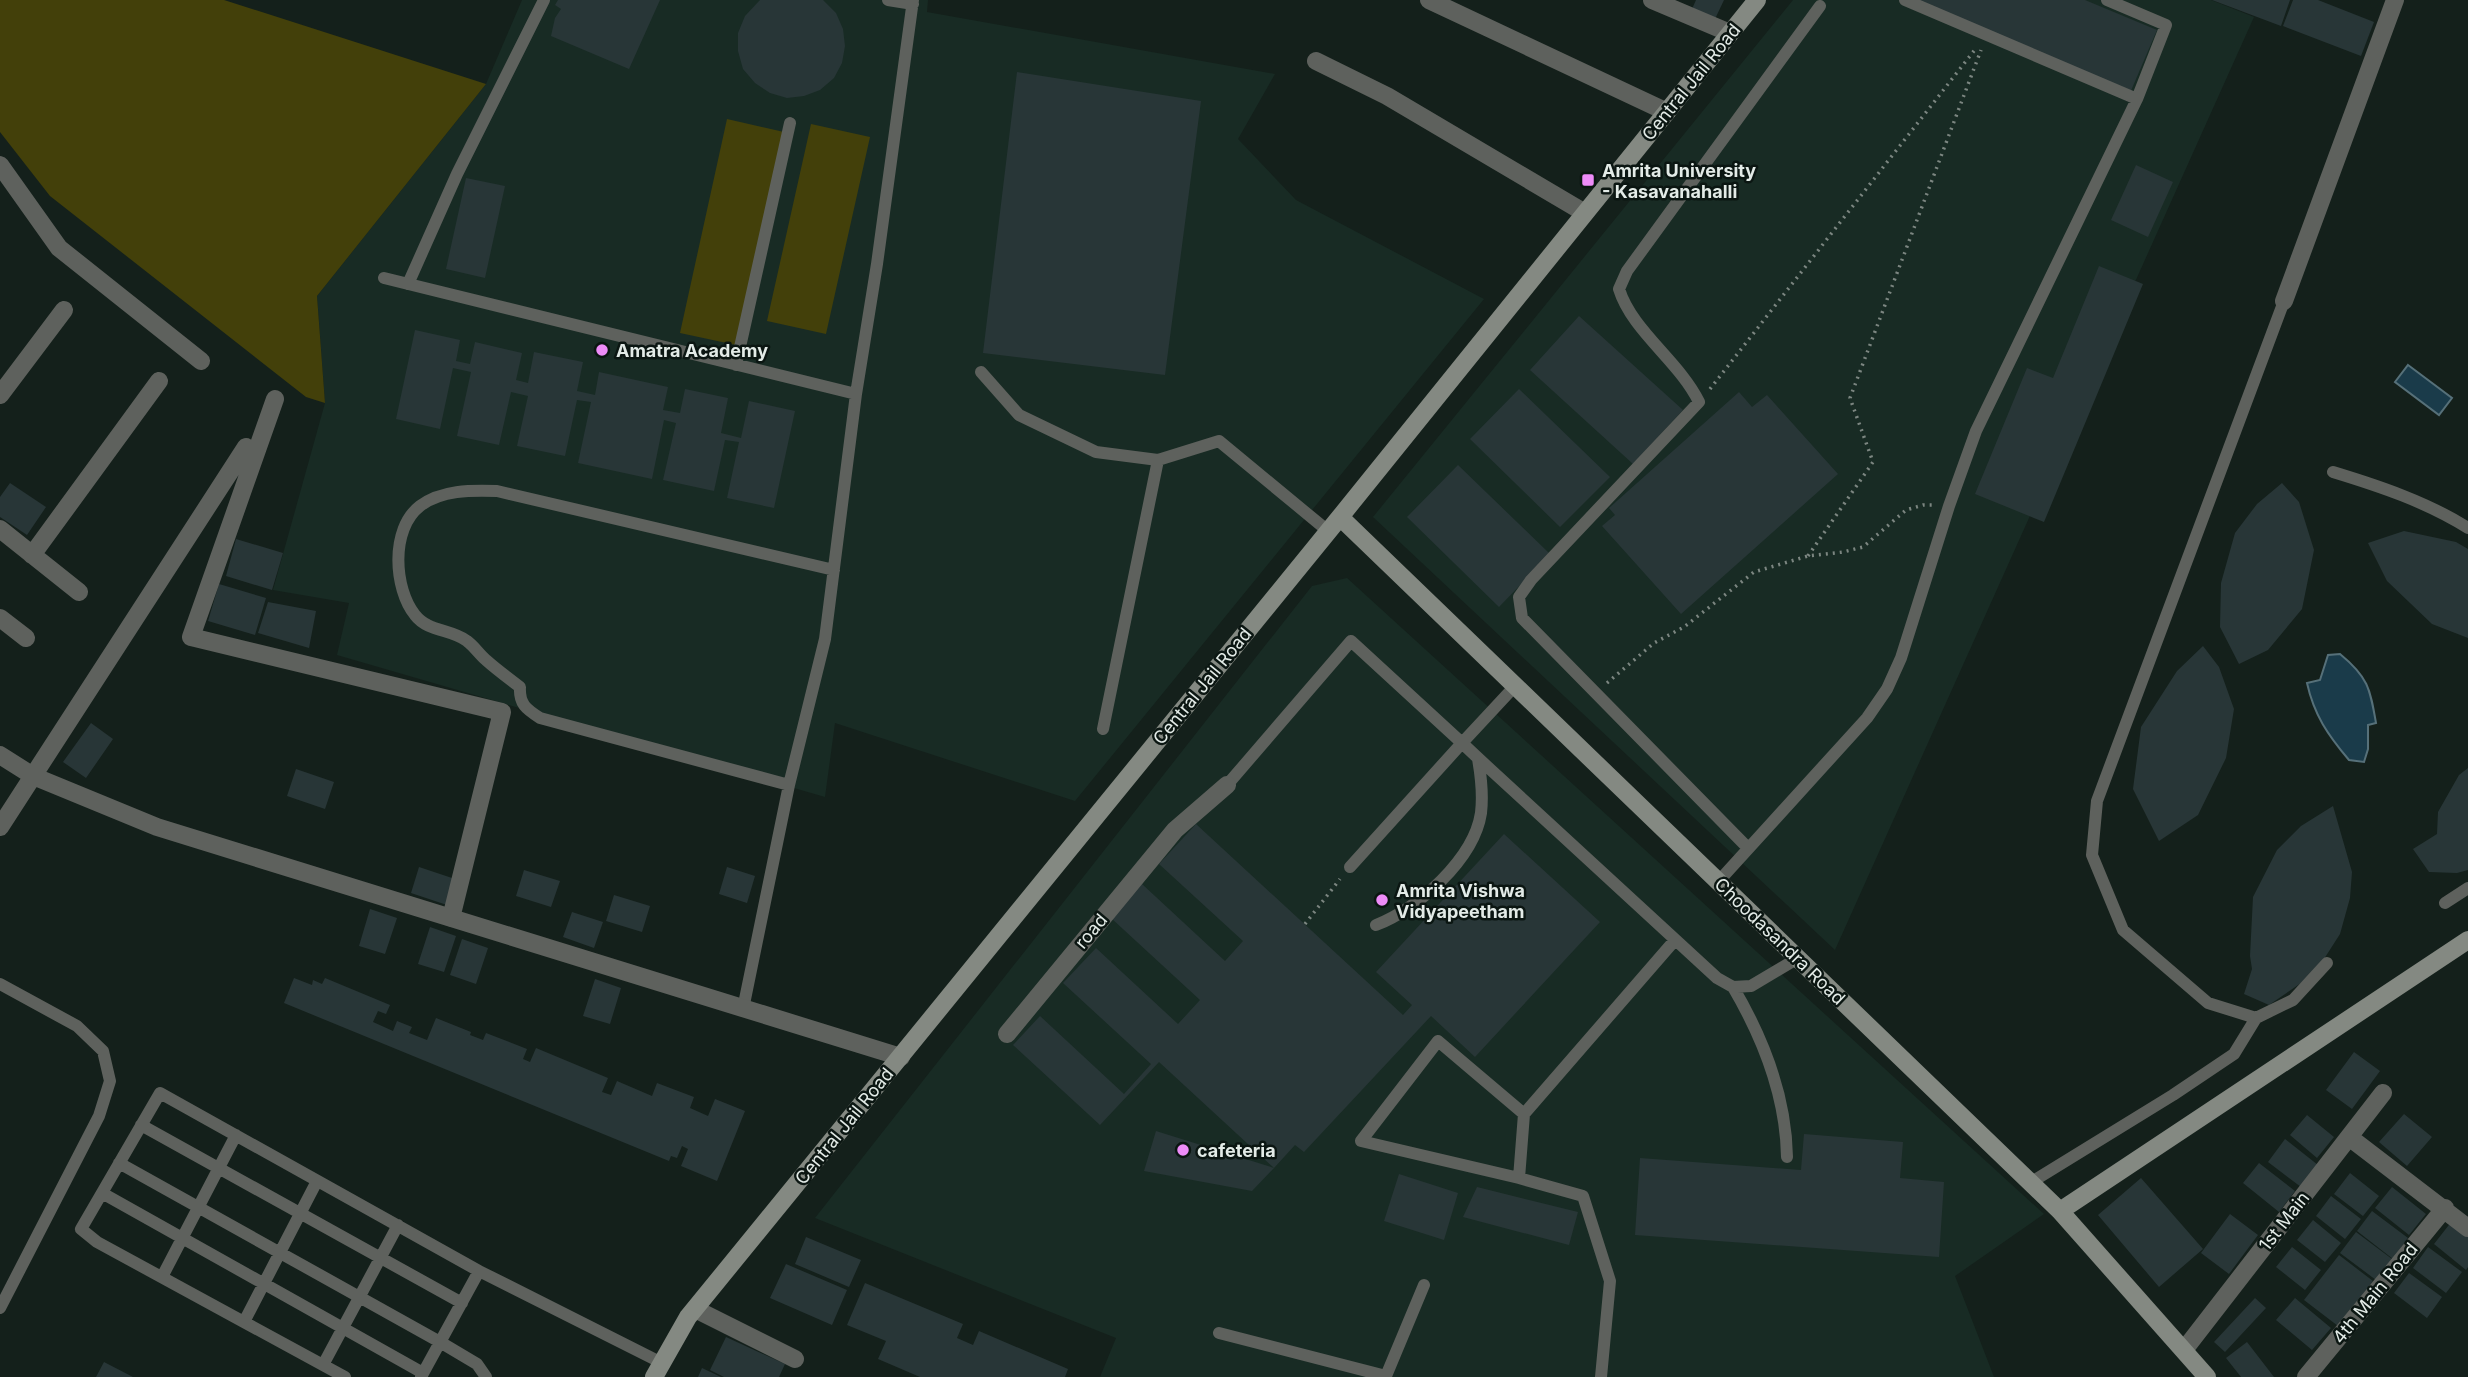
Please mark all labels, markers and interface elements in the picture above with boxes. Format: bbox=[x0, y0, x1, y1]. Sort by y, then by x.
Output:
street label: Central Jail Road bbox=[1638, 19, 1744, 145]
place label: Amrita University - Kasavanahalli bbox=[1602, 160, 1756, 202]
marker: Amrita University - Kasavanahalli bbox=[1580, 172, 1596, 188]
place label: Amatra Academy bbox=[616, 340, 768, 361]
marker: Amatra Academy bbox=[594, 342, 610, 358]
street label: Central Jail Road bbox=[1149, 623, 1255, 749]
street label: Choodasandra Road bbox=[1710, 873, 1850, 1009]
place label: Amrita Vishwa Vidyapeetham bbox=[1396, 880, 1525, 922]
marker: Amrita Vishwa Vidyapeetham bbox=[1374, 892, 1390, 908]
street label: road bbox=[1071, 909, 1111, 953]
street label: Central Jail Road bbox=[791, 1063, 897, 1189]
place label: cafeteria bbox=[1197, 1140, 1276, 1161]
marker: cafeteria bbox=[1175, 1142, 1191, 1158]
street label: 1st Main bbox=[2254, 1187, 2314, 1255]
street label: 4th Main Road bbox=[2328, 1239, 2422, 1347]

